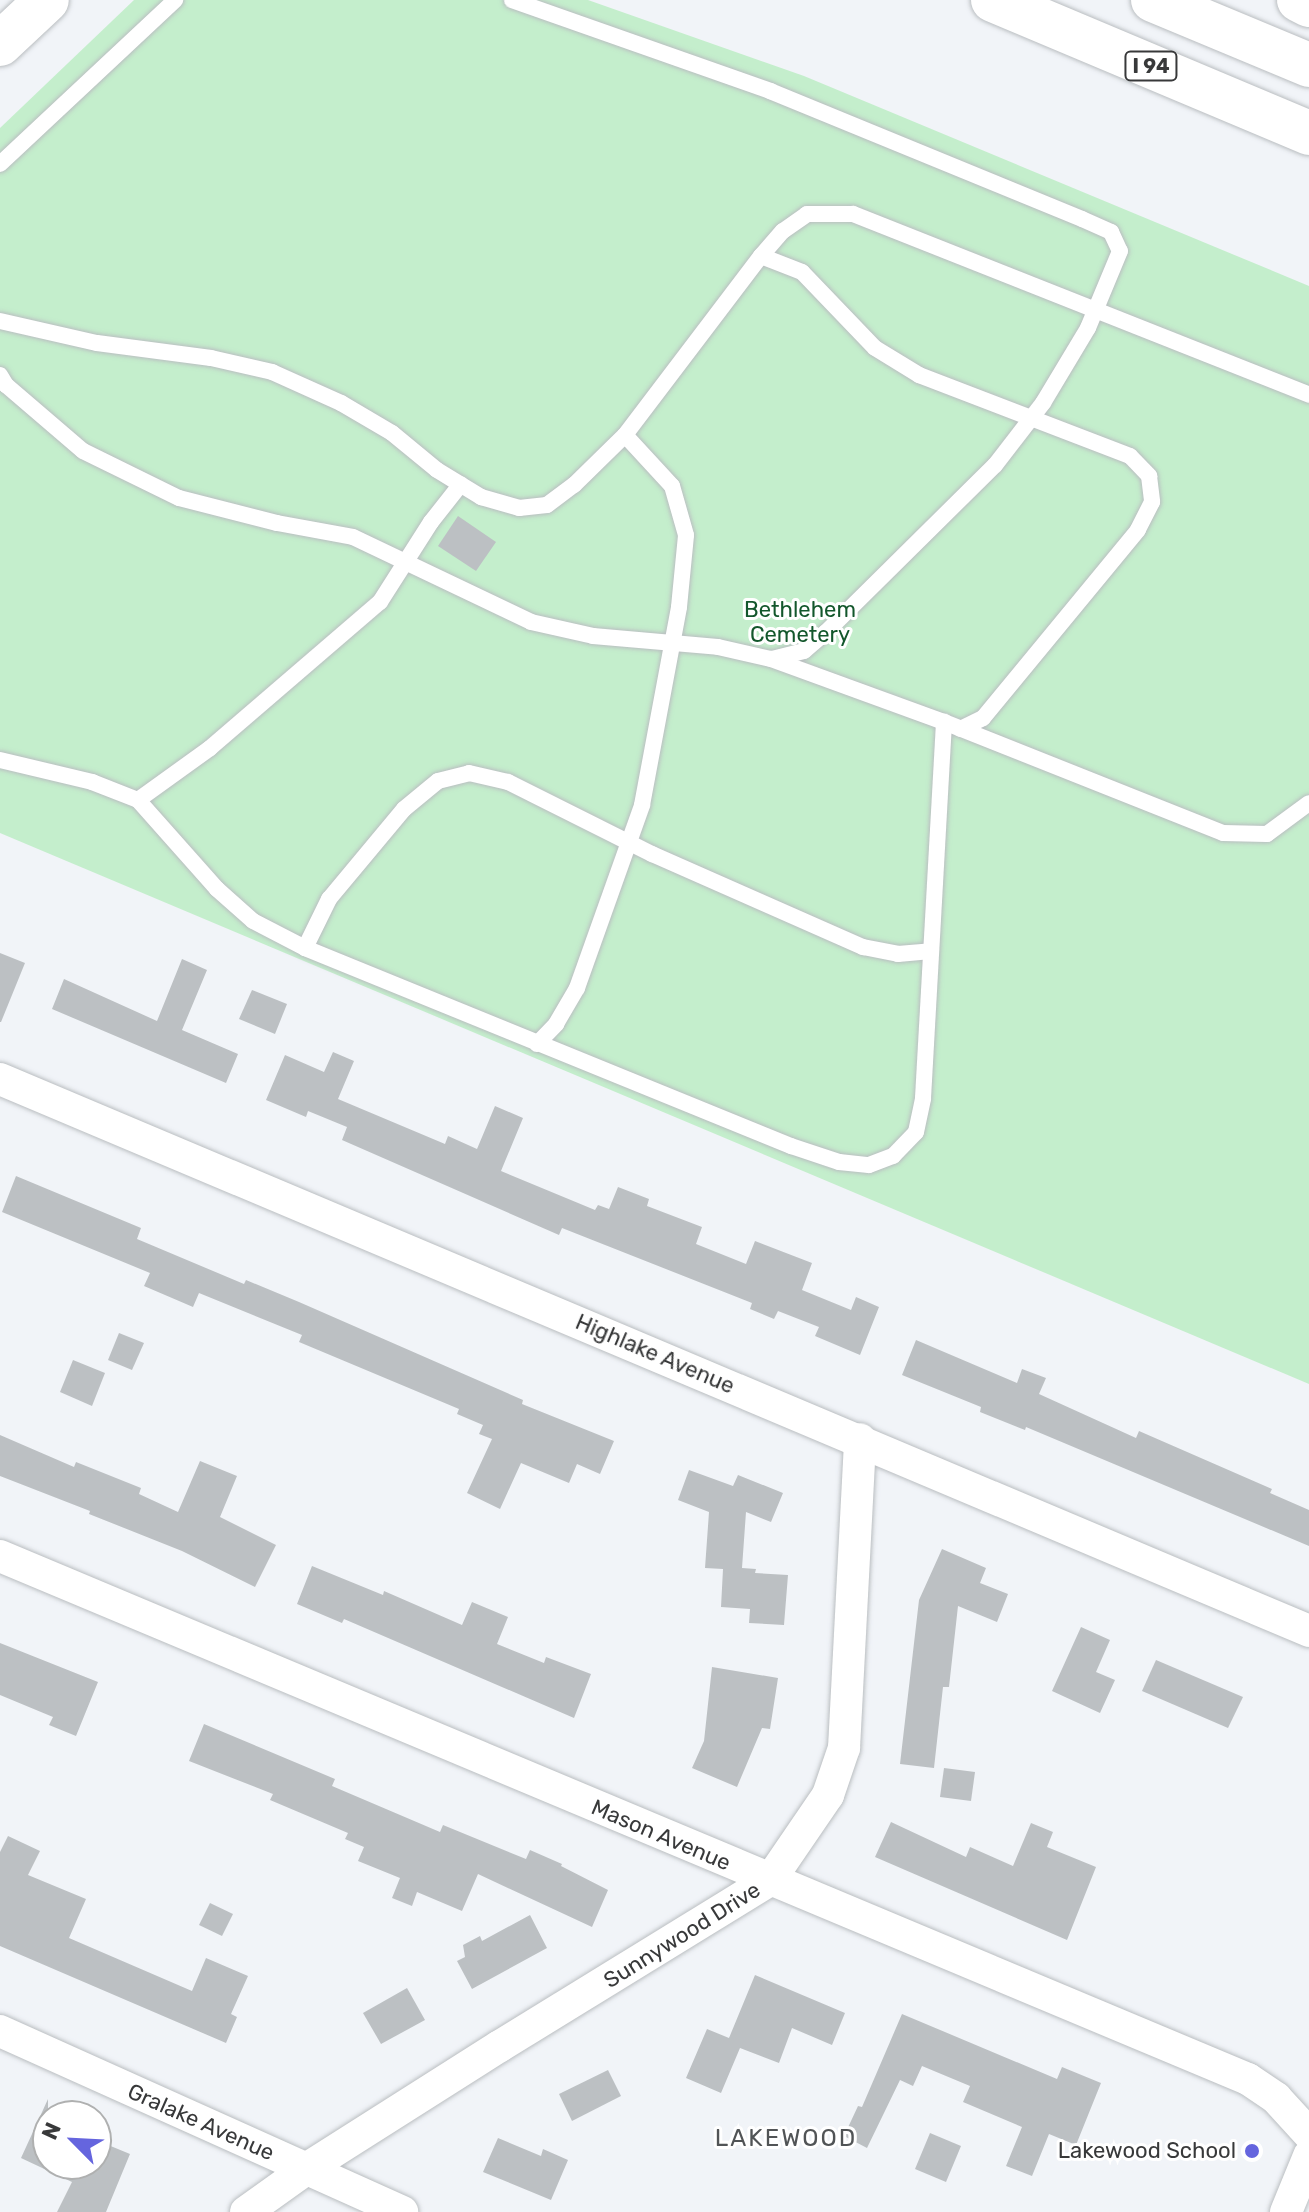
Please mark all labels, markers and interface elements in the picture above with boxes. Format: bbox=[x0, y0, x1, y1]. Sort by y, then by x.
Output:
road number: I 94 bbox=[1123, 50, 1179, 82]
park label: Bethlehem Cemetery bbox=[744, 596, 856, 648]
street label: Highlake Avenue bbox=[571, 1309, 739, 1399]
street label: Mason Avenue bbox=[587, 1794, 735, 1876]
street label: Sunnywood Drive bbox=[599, 1876, 765, 1994]
street label: Gralake Avenue bbox=[123, 2078, 279, 2166]
north arrow bbox=[32, 2100, 112, 2180]
text: N bbox=[36, 2118, 67, 2144]
district label: LAKEWOOD bbox=[715, 2125, 857, 2153]
place label: Lakewood School bbox=[1058, 2138, 1236, 2164]
marker: Lakewood School bbox=[1243, 2142, 1261, 2160]

